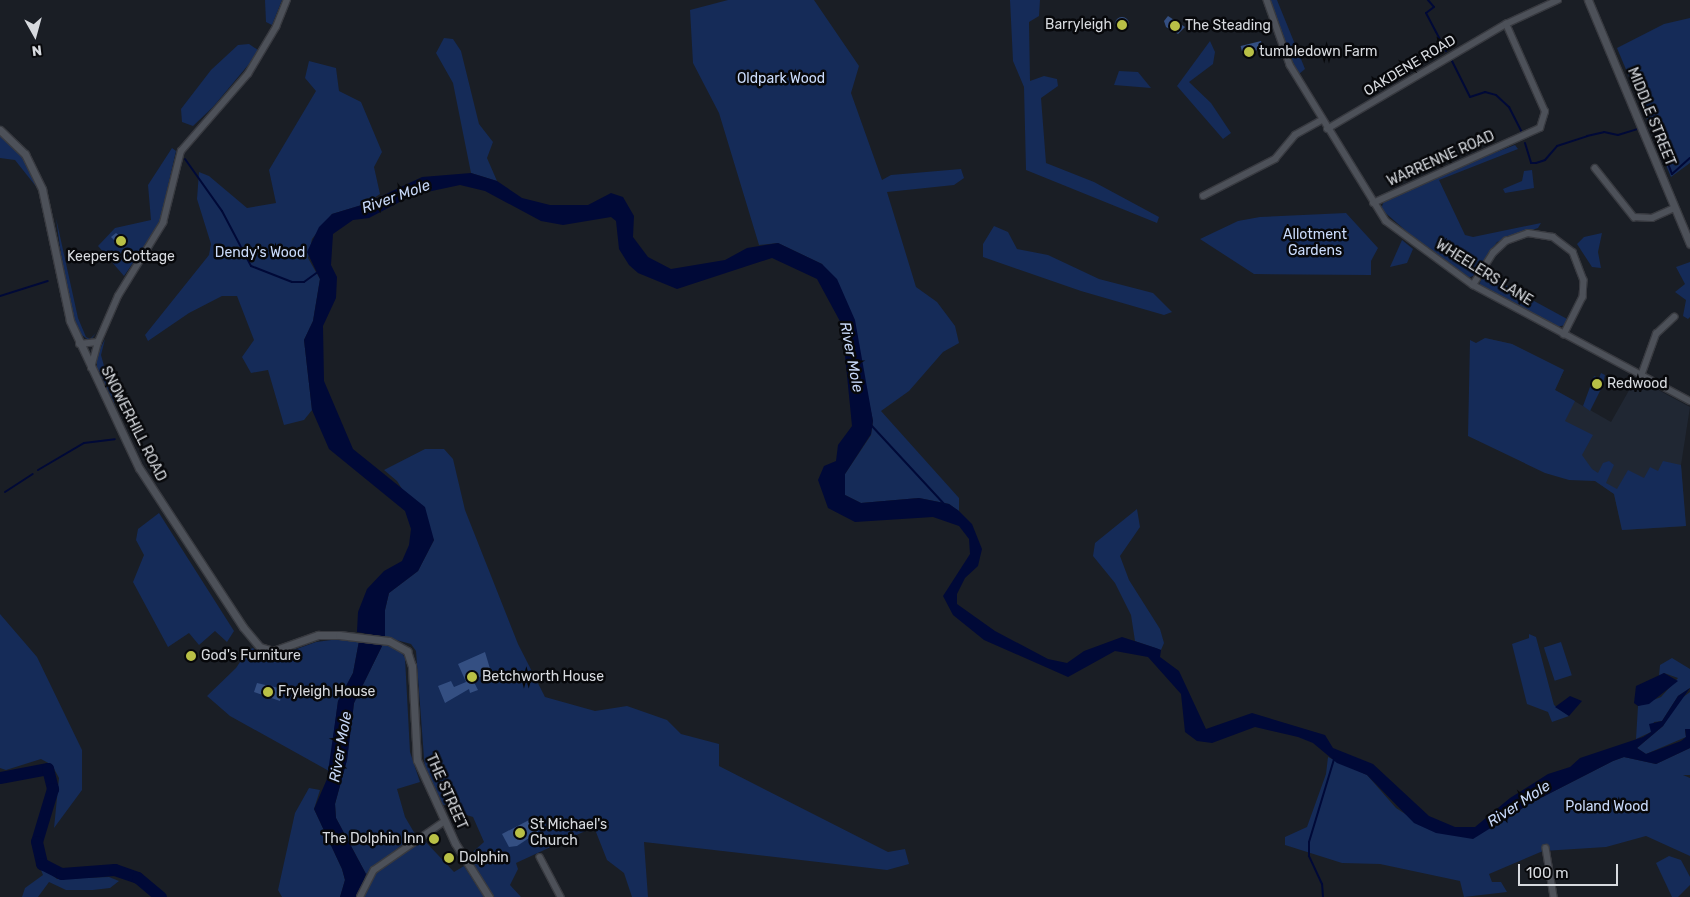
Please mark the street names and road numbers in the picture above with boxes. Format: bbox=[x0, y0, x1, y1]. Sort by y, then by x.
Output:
street label: OAKDENE ROAD bbox=[1361, 32, 1459, 100]
street label: MIDDLE STREET bbox=[1624, 65, 1678, 169]
street label: WARRENNE ROAD bbox=[1385, 128, 1497, 190]
street label: WHEELERS LANE bbox=[1432, 236, 1536, 310]
street label: SNOWERHILL ROAD bbox=[97, 364, 169, 484]
street label: THE STREET bbox=[422, 752, 470, 832]

